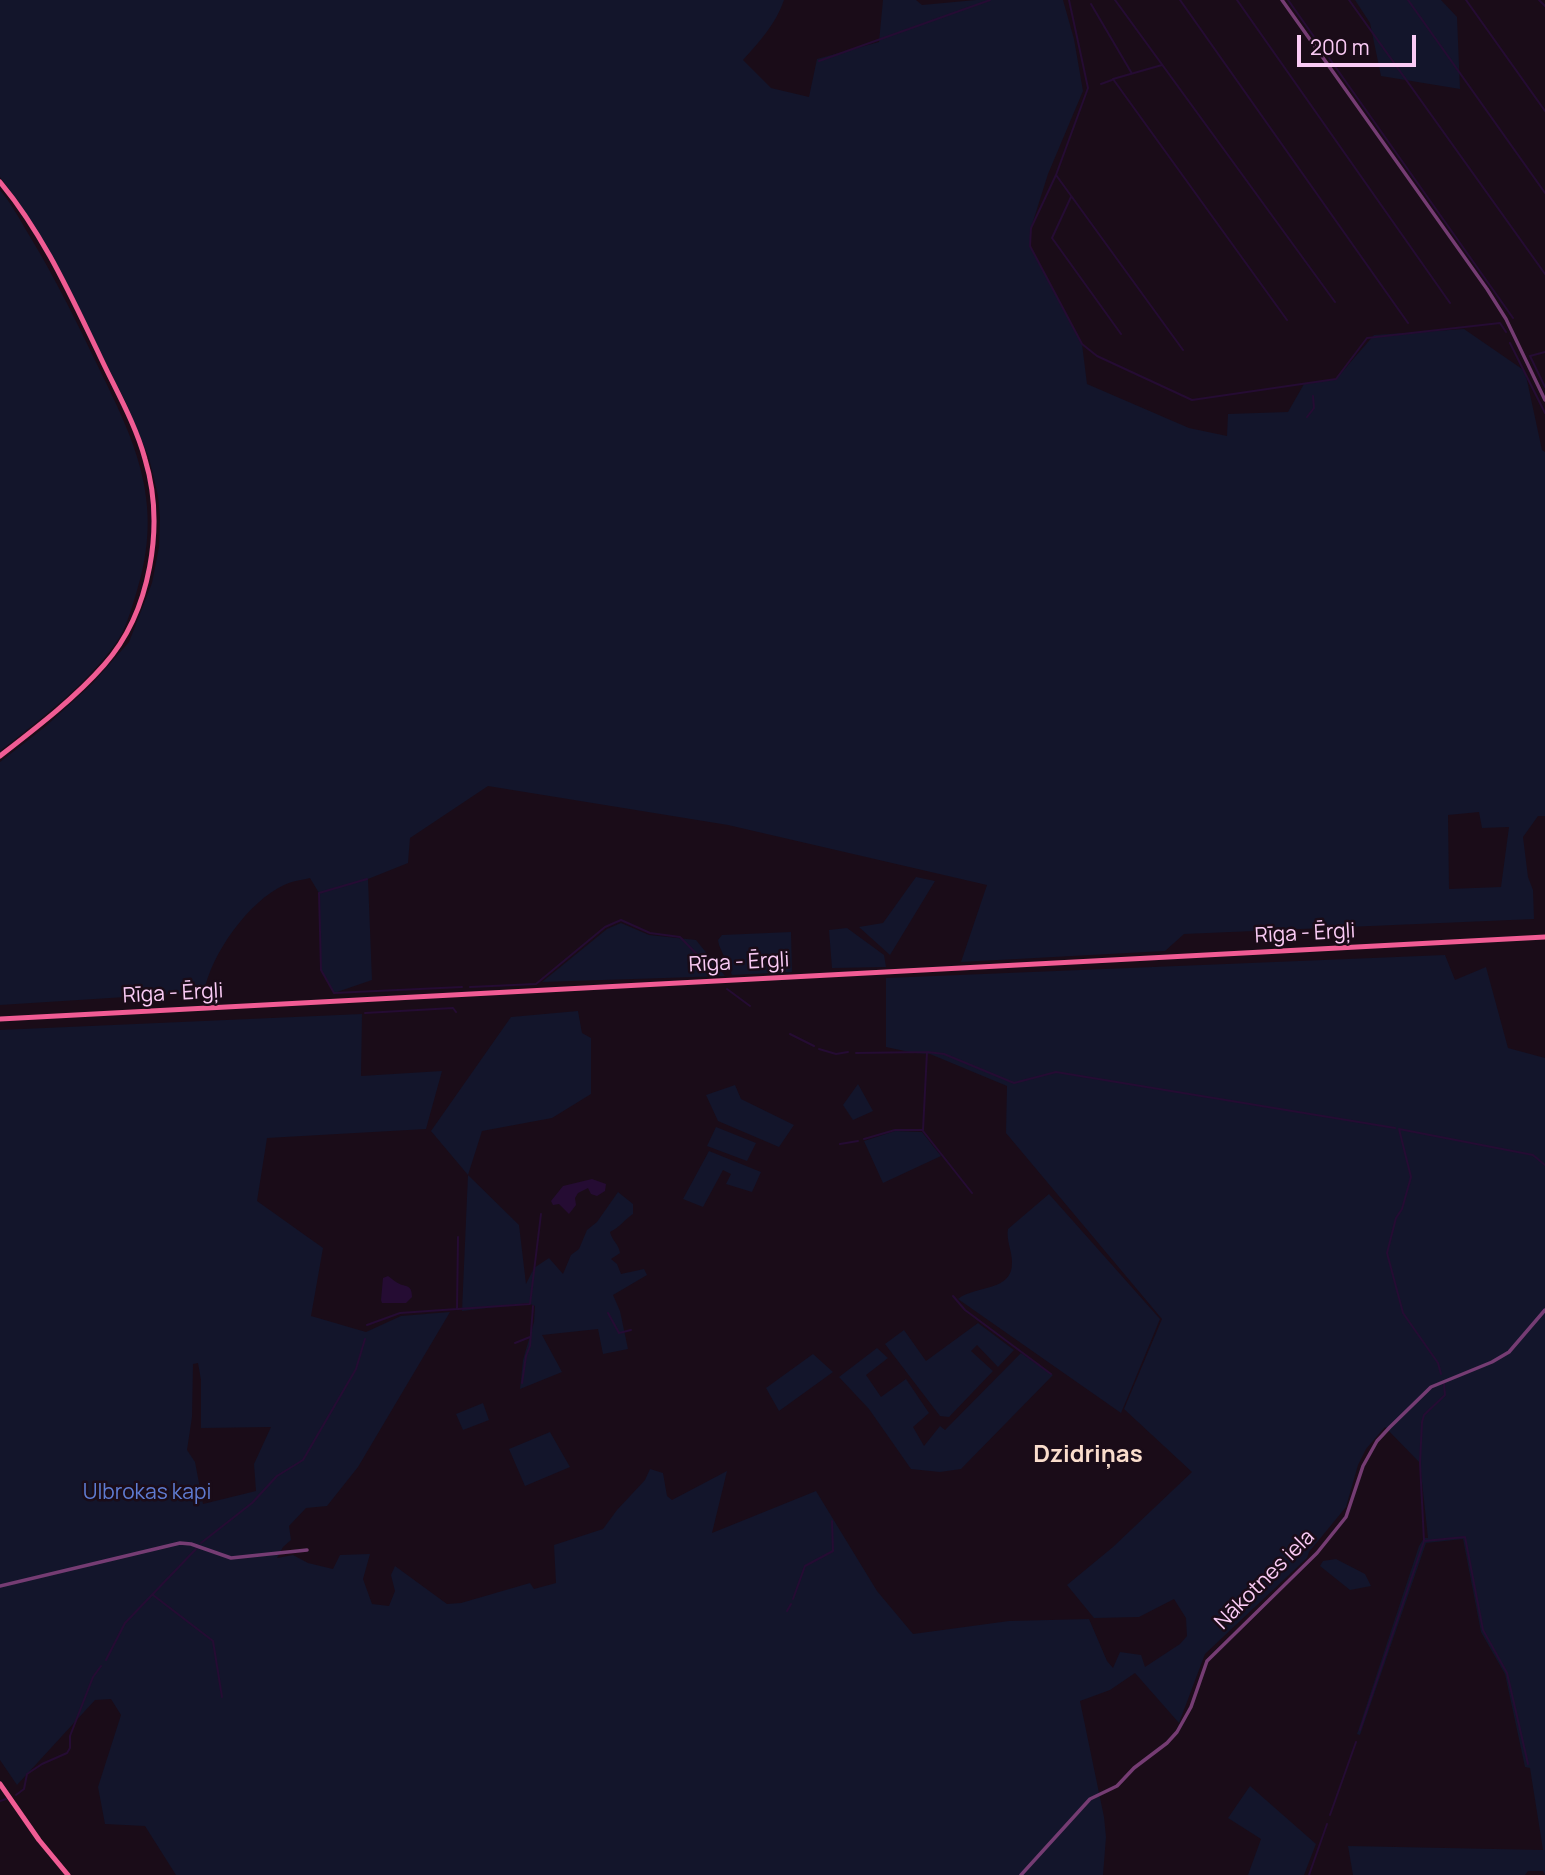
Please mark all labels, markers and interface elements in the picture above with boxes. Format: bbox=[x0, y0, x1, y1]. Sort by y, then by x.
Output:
scale bar bbox=[1300, 21, 1419, 65]
text: 200 m bbox=[1310, 33, 1370, 61]
street label: Rīga - Ērgļi bbox=[1254, 919, 1356, 949]
street label: Rīga - Ērgļi bbox=[688, 948, 790, 978]
street label: Rīga - Ērgļi bbox=[122, 979, 224, 1009]
district label: Dzidriņas bbox=[1033, 1441, 1143, 1469]
park label: Ulbrokas kapi bbox=[83, 1480, 211, 1506]
street label: Nākotnes iela bbox=[1210, 1525, 1320, 1635]

